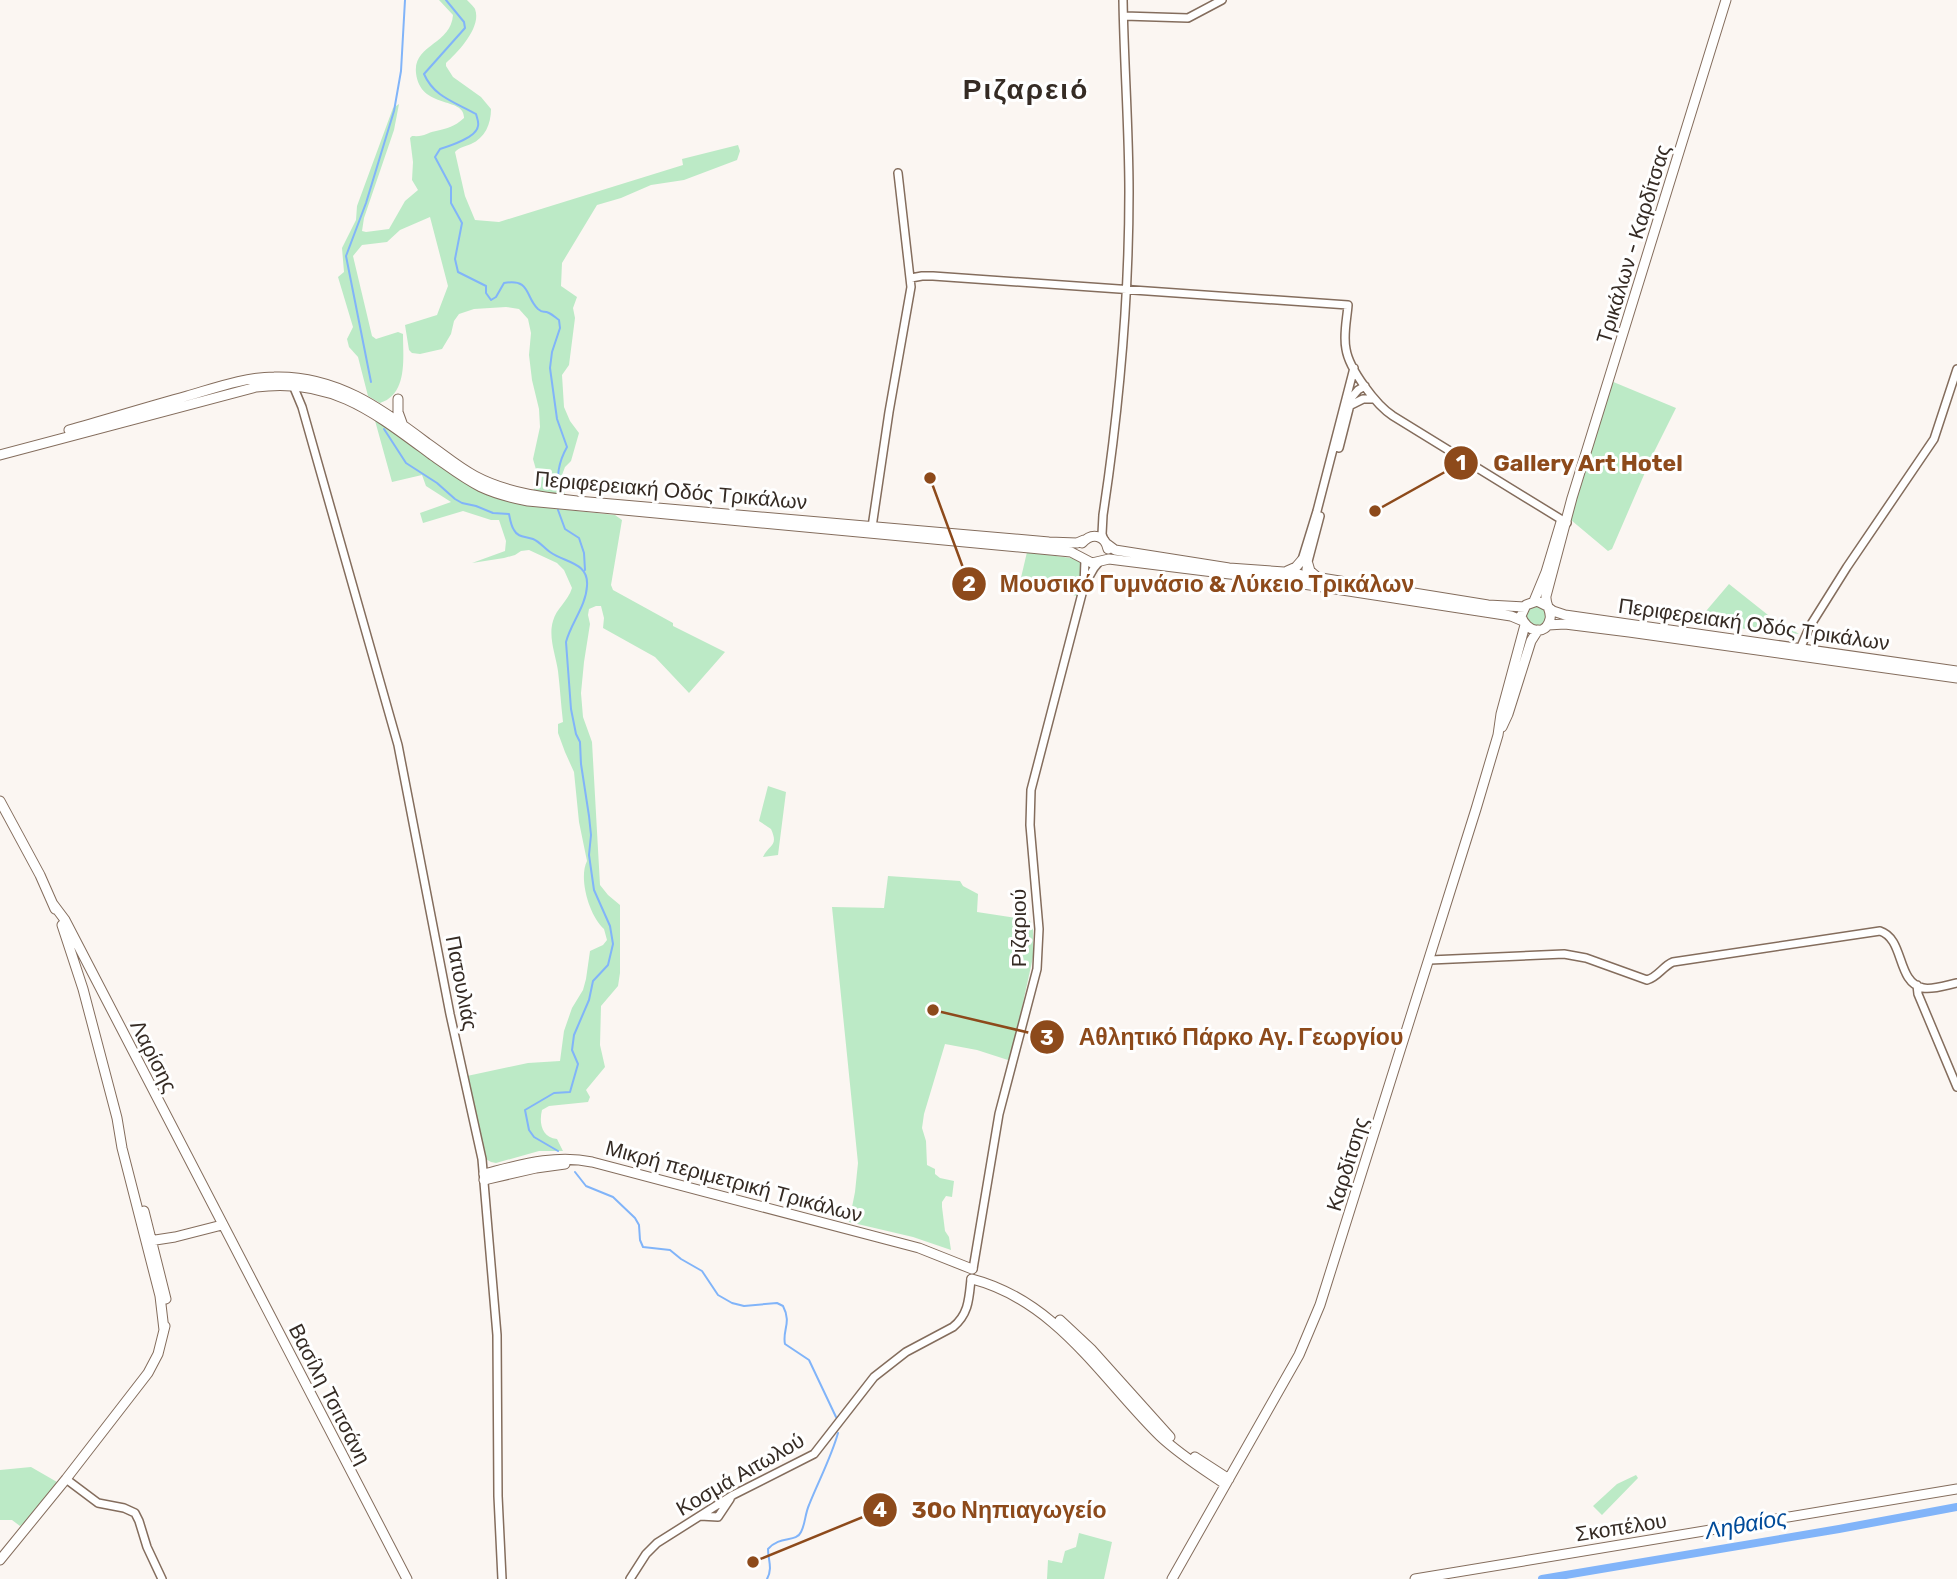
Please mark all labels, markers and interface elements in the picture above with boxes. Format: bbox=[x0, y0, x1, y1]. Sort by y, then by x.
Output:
district label: Ριζαρειό bbox=[963, 73, 1089, 106]
street label: Τρικάλων - Καρδίτσας bbox=[1591, 141, 1675, 347]
callout: Gallery Art Hotel bbox=[1444, 441, 1697, 485]
text: Gallery Art Hotel bbox=[1493, 449, 1683, 477]
text: 1 bbox=[1456, 450, 1466, 475]
street label: Περιφερειακή Οδός Τρικάλων bbox=[534, 466, 808, 514]
callout: Μουσικό Γυμνάσιο & Λύκειο Τρικάλων bbox=[951, 562, 1428, 606]
text: Μουσικό Γυμνάσιο & Λύκειο Τρικάλων bbox=[1000, 570, 1414, 598]
text: 2 bbox=[962, 571, 976, 596]
street label: Περιφερειακή Οδός Τρικάλων bbox=[1617, 593, 1891, 655]
street label: Ριζαριού bbox=[1006, 889, 1031, 967]
street label: Πατουλιάς bbox=[441, 934, 483, 1032]
callout: Αθλητικό Πάρκο Αγ. Γεωργίου bbox=[1030, 1015, 1417, 1059]
street label: Λαρίσης bbox=[125, 1016, 183, 1096]
text: Αθλητικό Πάρκο Αγ. Γεωργίου bbox=[1079, 1023, 1403, 1051]
text: 3 bbox=[1040, 1025, 1054, 1050]
street label: Καρδίτσης bbox=[1321, 1114, 1373, 1214]
street label: Μικρή περιμετρική Τρικάλων bbox=[603, 1135, 865, 1227]
street label: Βασίλη Τσιτσάνη bbox=[284, 1319, 376, 1469]
street label: Κοσμά Αιτωλού bbox=[671, 1427, 809, 1521]
callout: 30ο Νηπιαγωγείο bbox=[862, 1488, 1120, 1532]
text: 30ο Νηπιαγωγείο bbox=[912, 1496, 1106, 1524]
text: 4 bbox=[873, 1497, 887, 1522]
water label: Ληθαίος bbox=[1701, 1503, 1790, 1545]
street label: Σκοπέλου bbox=[1574, 1507, 1668, 1547]

